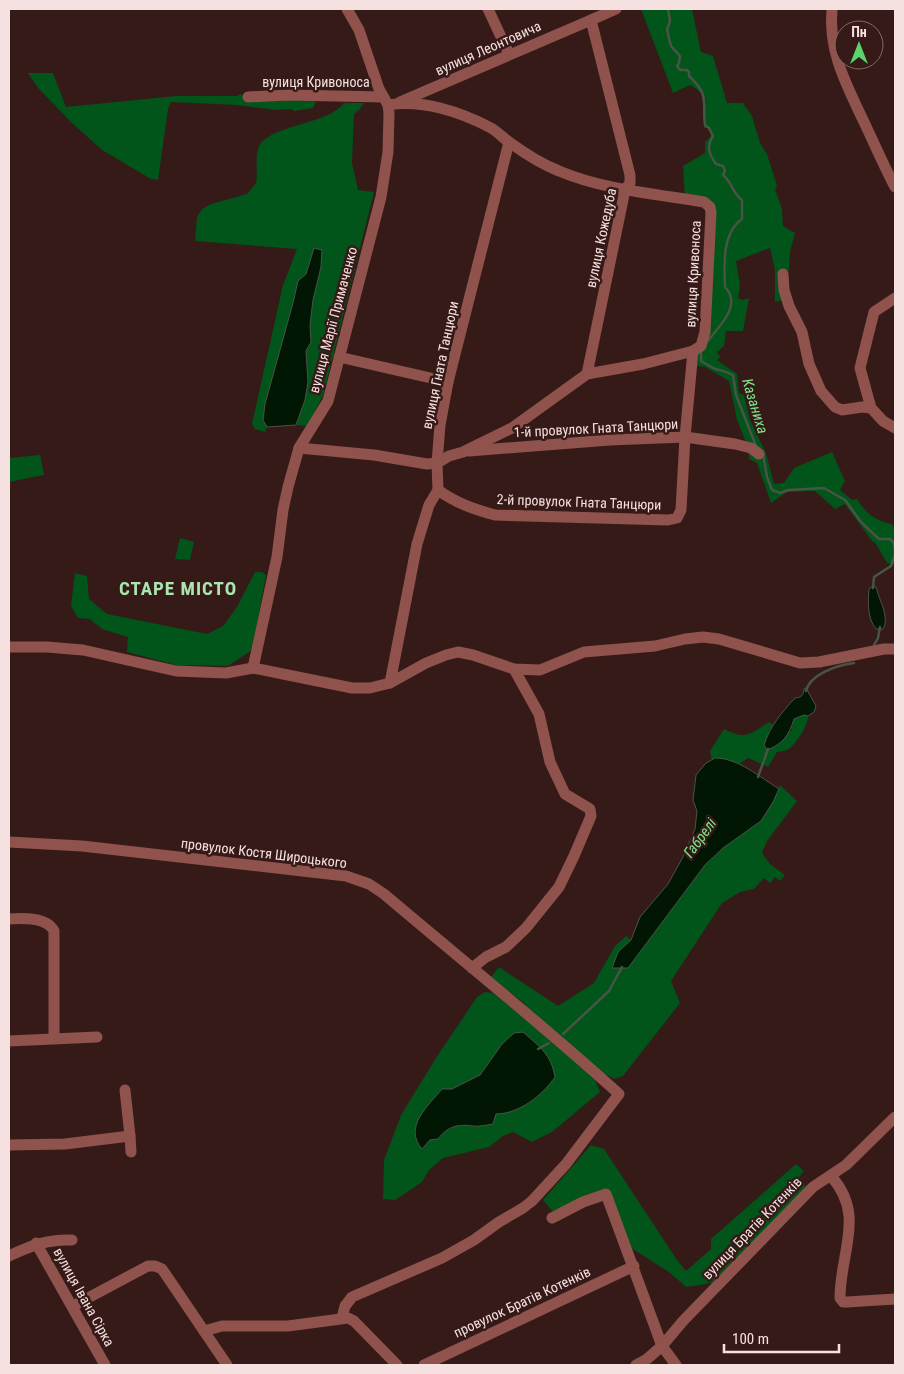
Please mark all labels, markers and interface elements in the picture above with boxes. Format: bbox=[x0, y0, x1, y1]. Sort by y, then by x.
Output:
street label: вулиця Леонтовича bbox=[433, 18, 543, 78]
north arrow bbox=[834, 20, 884, 70]
text: Пн bbox=[851, 24, 867, 40]
street label: вулиця Кривоноса bbox=[262, 74, 370, 90]
street label: вулиця Кожедуба bbox=[583, 187, 619, 289]
street label: вулиця Кривоноса bbox=[682, 220, 704, 328]
street label: вулиця Марії Примаченко bbox=[306, 245, 360, 395]
street label: вулиця Гната Танцюри bbox=[419, 300, 461, 430]
water label: Казаниха bbox=[738, 376, 772, 436]
street label: 1-й провулок Гната Танцюри bbox=[513, 416, 679, 440]
street label: 2-й провулок Гната Танцюри bbox=[496, 491, 662, 513]
district label: СТАРЕ МІСТО bbox=[119, 577, 237, 600]
water label: Габрелі bbox=[680, 814, 721, 861]
street label: провулок Костя Широцького bbox=[180, 835, 348, 871]
street label: вулиця Братів Котенків bbox=[699, 1174, 805, 1282]
street label: вулиця Івана Сірка bbox=[50, 1245, 118, 1349]
street label: провулок Братів Котенків bbox=[451, 1263, 593, 1341]
scale bar bbox=[724, 1322, 839, 1354]
text: 100 m bbox=[732, 1330, 769, 1348]

